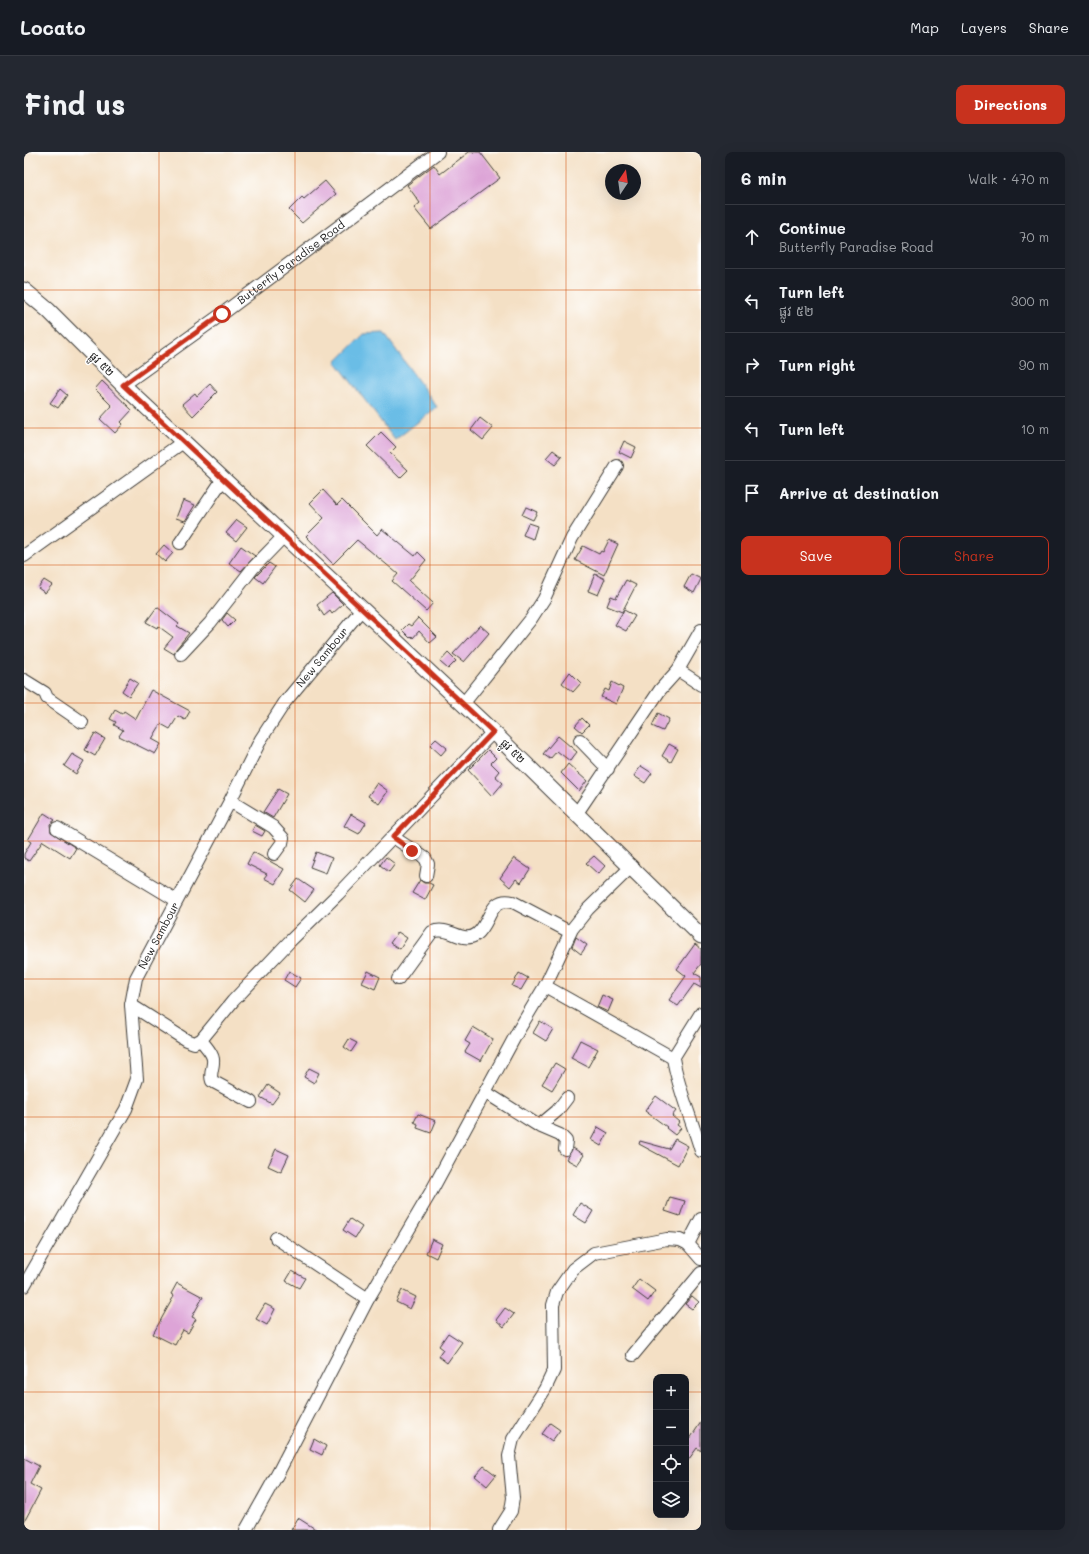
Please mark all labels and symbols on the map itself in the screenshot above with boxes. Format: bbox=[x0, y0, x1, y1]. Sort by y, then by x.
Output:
north arrow bbox=[605, 164, 641, 200]
street label: Butterfly Paradise Road bbox=[234, 217, 347, 307]
route start bbox=[213, 305, 231, 323]
street label: ផ្លូវ ៥២ bbox=[84, 348, 118, 382]
street label: New Sambour bbox=[292, 624, 351, 690]
street label: ផ្លូវ ៥២ bbox=[495, 735, 529, 769]
route end bbox=[403, 842, 421, 860]
street label: New Sambour bbox=[134, 899, 182, 972]

